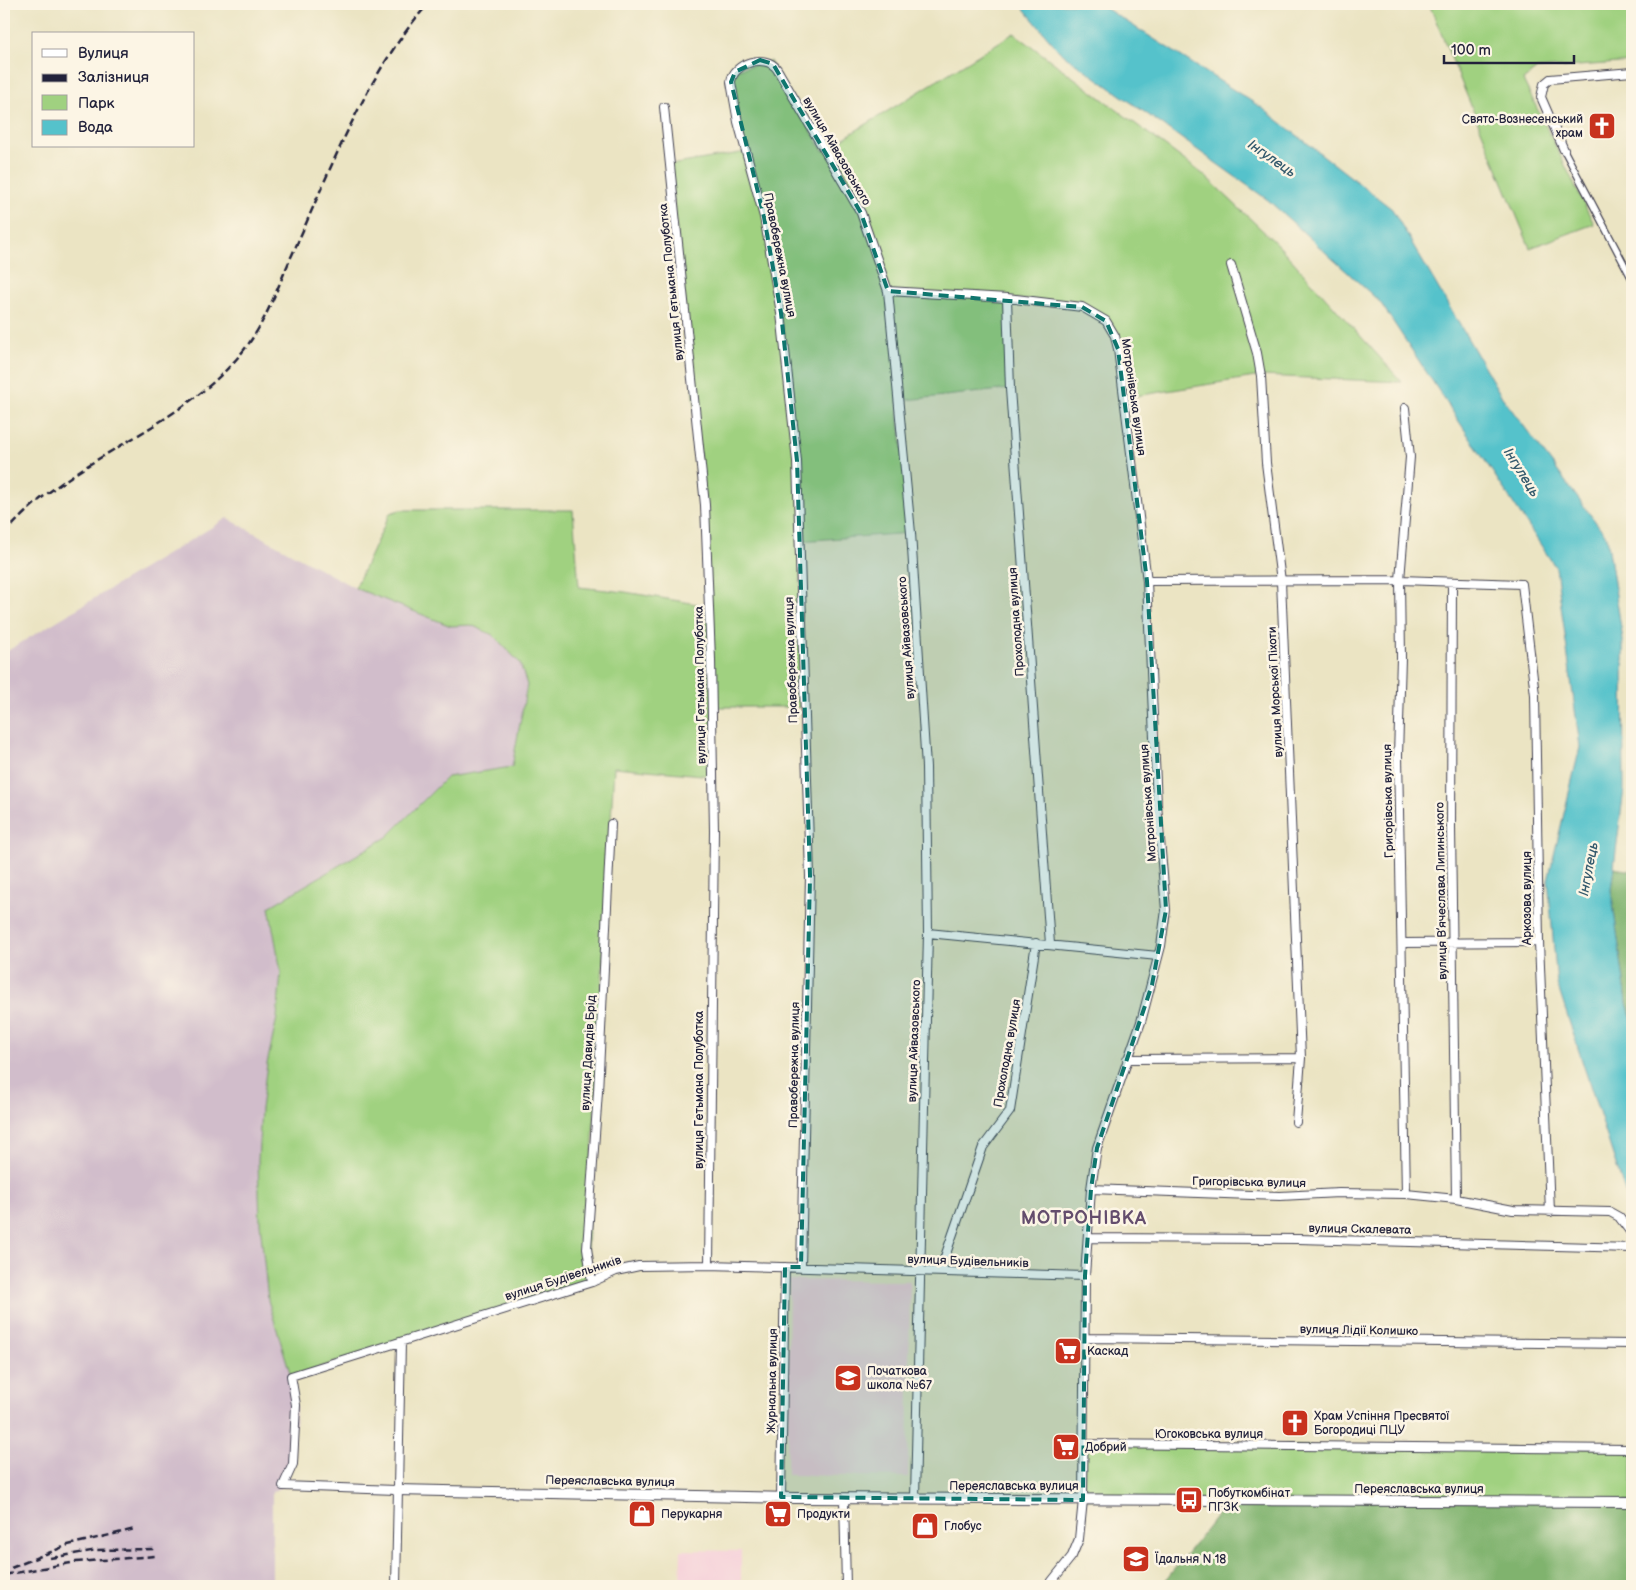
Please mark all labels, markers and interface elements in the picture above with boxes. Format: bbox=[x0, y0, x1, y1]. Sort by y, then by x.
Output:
legend bbox=[32, 32, 195, 148]
scale bar bbox=[1444, 32, 1574, 64]
text: 100 m bbox=[1451, 41, 1491, 60]
text: Вулиця bbox=[78, 44, 129, 63]
text: Залізниця bbox=[78, 68, 149, 87]
text: Парк bbox=[78, 94, 115, 113]
street label: вулиця Айвазовського bbox=[799, 94, 874, 208]
church icon: Свято-Вознесенський храм bbox=[1587, 111, 1617, 141]
place label: Свято-Вознесенський храм bbox=[1462, 112, 1583, 141]
text: Вода bbox=[78, 118, 113, 137]
water label: Інгулець bbox=[1244, 136, 1299, 181]
street label: Правобережна вулиця bbox=[760, 192, 799, 319]
street label: вулиця Гетьмана Полуботка bbox=[656, 203, 687, 361]
street label: Мотронівська вулиця bbox=[1118, 338, 1149, 457]
water label: Інгулець bbox=[1500, 445, 1543, 500]
street label: Прохолодна вулиця bbox=[1005, 566, 1028, 677]
street label: вулиця Айвазовського bbox=[895, 576, 918, 700]
street label: Правобережна вулиця bbox=[782, 596, 801, 724]
street label: вулиця Гетьмана Полуботка bbox=[692, 606, 709, 764]
street label: вулиця Морської Піхоти bbox=[1265, 626, 1286, 758]
street label: Мотронівська вулиця bbox=[1137, 743, 1160, 862]
street label: Григорівська вулиця bbox=[1380, 743, 1397, 858]
street label: вулиця В’ячеслава Липинського bbox=[1432, 802, 1451, 980]
water label: Інгулець bbox=[1575, 841, 1602, 898]
street label: Аркозова вулиця bbox=[1520, 851, 1535, 946]
street label: вулиця Айвазовського bbox=[905, 979, 924, 1103]
street label: вулиця Давидів Брід bbox=[578, 994, 599, 1111]
street label: Прохолодна вулиця bbox=[991, 998, 1024, 1108]
street label: Правобережна вулиця bbox=[786, 1001, 803, 1128]
street label: вулиця Гетьмана Полуботка bbox=[692, 1011, 707, 1169]
street label: Григорівська вулиця bbox=[1192, 1174, 1307, 1191]
district label: МОТРОНІВКА bbox=[1021, 1208, 1147, 1229]
street label: вулиця Скалевата bbox=[1308, 1221, 1412, 1238]
street label: вулиця Будівельників bbox=[503, 1252, 624, 1304]
street label: вулиця Будівельників bbox=[907, 1252, 1030, 1271]
street label: вулиця Лідії Колишко bbox=[1300, 1322, 1418, 1339]
street label: Журнальна вулиця bbox=[764, 1328, 781, 1434]
supermarket icon: Каскад bbox=[1053, 1336, 1083, 1366]
place label: Каскад bbox=[1087, 1344, 1129, 1359]
school or university icon: Початкова школа №67 bbox=[833, 1363, 863, 1393]
place label: Початкова школа №67 bbox=[867, 1364, 932, 1393]
church icon: Храм Успіння Пресвятої Богородиці ПЦУ bbox=[1280, 1408, 1310, 1438]
place label: Храм Успіння Пресвятої Богородиці ПЦУ bbox=[1314, 1409, 1450, 1438]
street label: Югоковська вулиця bbox=[1155, 1427, 1264, 1442]
supermarket icon: Добрий bbox=[1051, 1432, 1081, 1462]
place label: Добрий bbox=[1085, 1440, 1127, 1455]
street label: Переяславська вулиця bbox=[545, 1473, 675, 1490]
street label: Переяславська вулиця bbox=[949, 1479, 1079, 1494]
street label: Переяславська вулиця bbox=[1354, 1482, 1484, 1497]
bus stop icon: Побуткомбінат ПГЗК bbox=[1174, 1485, 1204, 1515]
place label: Побуткомбінат ПГЗК bbox=[1208, 1486, 1291, 1515]
shop icon: Перукарня bbox=[627, 1499, 657, 1529]
supermarket icon: Продукти bbox=[763, 1499, 793, 1529]
place label: Перукарня bbox=[661, 1507, 723, 1522]
place label: Продукти bbox=[797, 1507, 850, 1522]
shop icon: Глобус bbox=[910, 1511, 940, 1541]
place label: Глобус bbox=[944, 1519, 982, 1534]
school or university icon: Їдальня N 18 bbox=[1121, 1544, 1151, 1574]
place label: Їдальня N 18 bbox=[1154, 1551, 1226, 1567]

